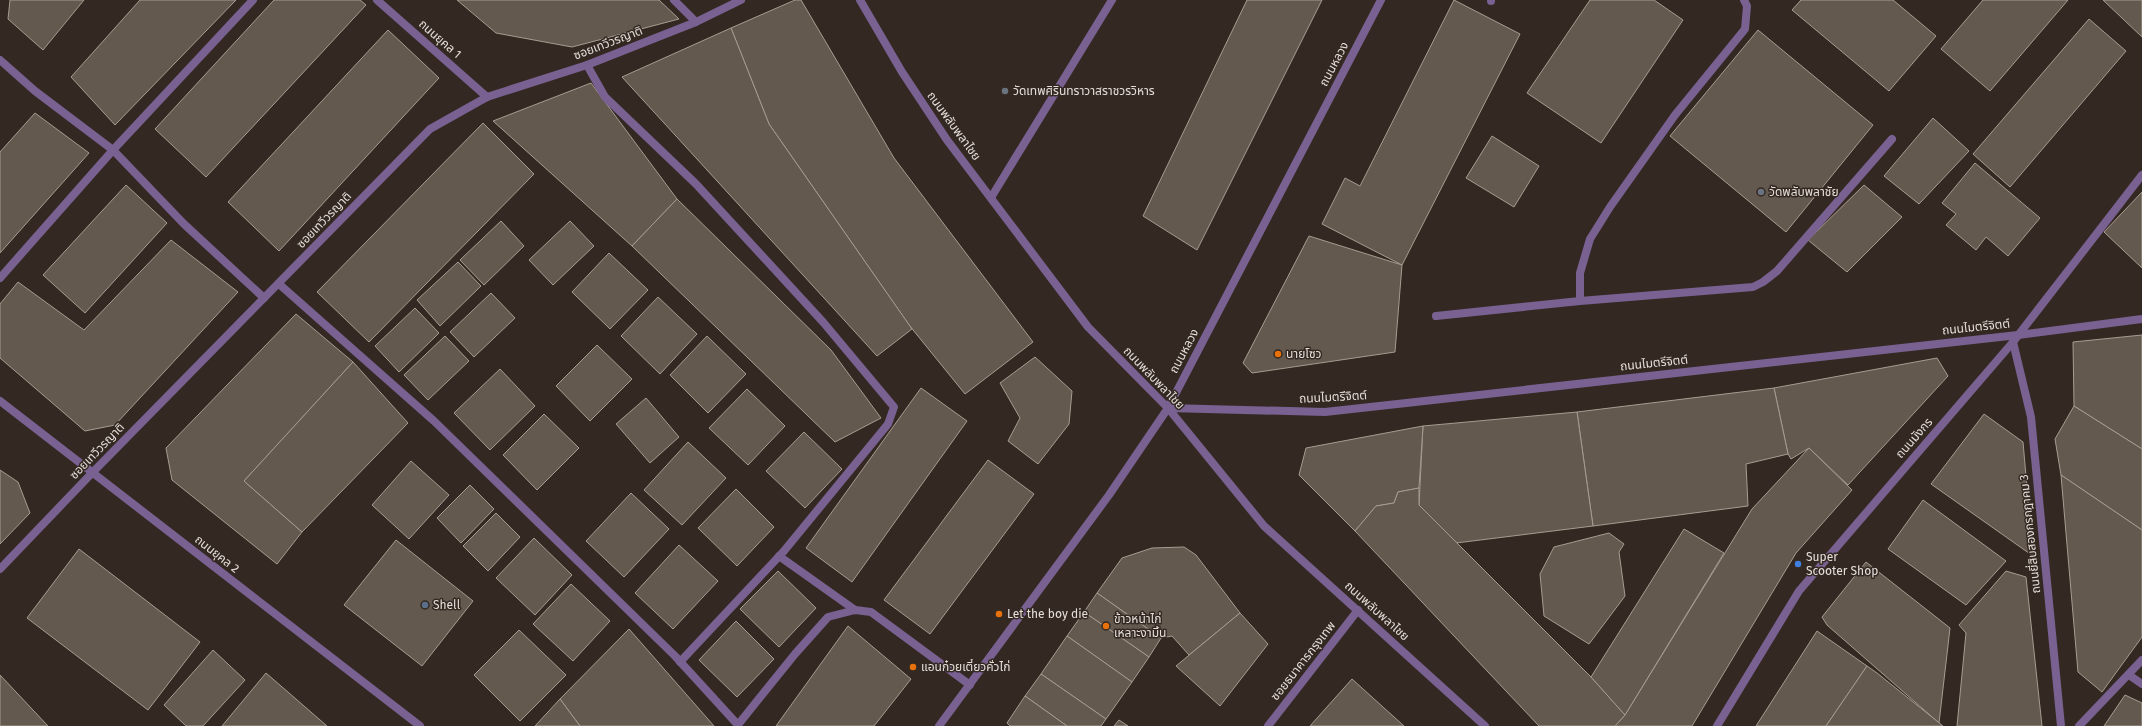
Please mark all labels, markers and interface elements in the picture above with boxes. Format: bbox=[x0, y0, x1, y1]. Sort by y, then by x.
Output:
street label: ถนนยุคล 1 bbox=[416, 17, 464, 61]
street label: ซอยเทวีวรญาติ bbox=[572, 23, 644, 63]
street label: ถนนหลวง bbox=[1317, 39, 1351, 89]
place label: วัดเทพศิรินทราวาสราชวรวิหาร bbox=[1013, 84, 1155, 98]
marker: วัดเทพศิรินทราวาสราชวรวิหาร bbox=[1000, 86, 1010, 96]
street label: ถนนพลับพลาไชย bbox=[924, 89, 984, 163]
place label: วัดพลับพลาชัย bbox=[1769, 185, 1839, 199]
marker: วัดพลับพลาชัย bbox=[1756, 187, 1766, 197]
street label: ซอยเทวีวรญาติ bbox=[294, 189, 354, 251]
street label: ถนนไมตรีจิตต์ bbox=[1941, 316, 2011, 338]
street label: ถนนหลวง bbox=[1167, 326, 1201, 376]
street label: ถนนพลับพลาไชย bbox=[1121, 344, 1187, 412]
place label: นายโซว bbox=[1286, 347, 1322, 361]
marker: นายโซว bbox=[1273, 349, 1283, 359]
street label: ถนนไมตรีจิตต์ bbox=[1619, 352, 1689, 374]
street label: ถนนไมตรีจิตต์ bbox=[1299, 388, 1367, 406]
street label: ถนนมังกร bbox=[1893, 415, 1935, 461]
street label: ซอยเทวีวรญาติ bbox=[67, 420, 127, 482]
street label: ถนนยี่สิบสองกรกฎาคม 3 bbox=[2015, 474, 2043, 594]
street label: ถนนยุคล 2 bbox=[192, 532, 242, 576]
place label: Super Scooter Shop bbox=[1806, 550, 1878, 578]
marker: Super Scooter Shop bbox=[1793, 559, 1803, 569]
street label: ถนนพลับพลาไชย bbox=[1342, 578, 1412, 644]
place label: Shell bbox=[433, 598, 461, 612]
marker: Shell bbox=[420, 600, 430, 610]
place label: Let the boy die bbox=[1007, 607, 1088, 621]
marker: Let the boy die bbox=[994, 609, 1004, 619]
place label: ข้าวหน้าไก่ เหลาะงามิ้น bbox=[1114, 612, 1166, 640]
street label: ซอยธนาคารกรุงเทพ bbox=[1268, 619, 1338, 703]
marker: ข้าวหน้าไก่ เหลาะงามิ้น bbox=[1101, 621, 1111, 631]
place label: แอนก๋วยเตี๋ยวคั่วไก่ bbox=[921, 658, 1010, 674]
marker: แอนก๋วยเตี๋ยวคั่วไก่ bbox=[908, 662, 918, 672]

